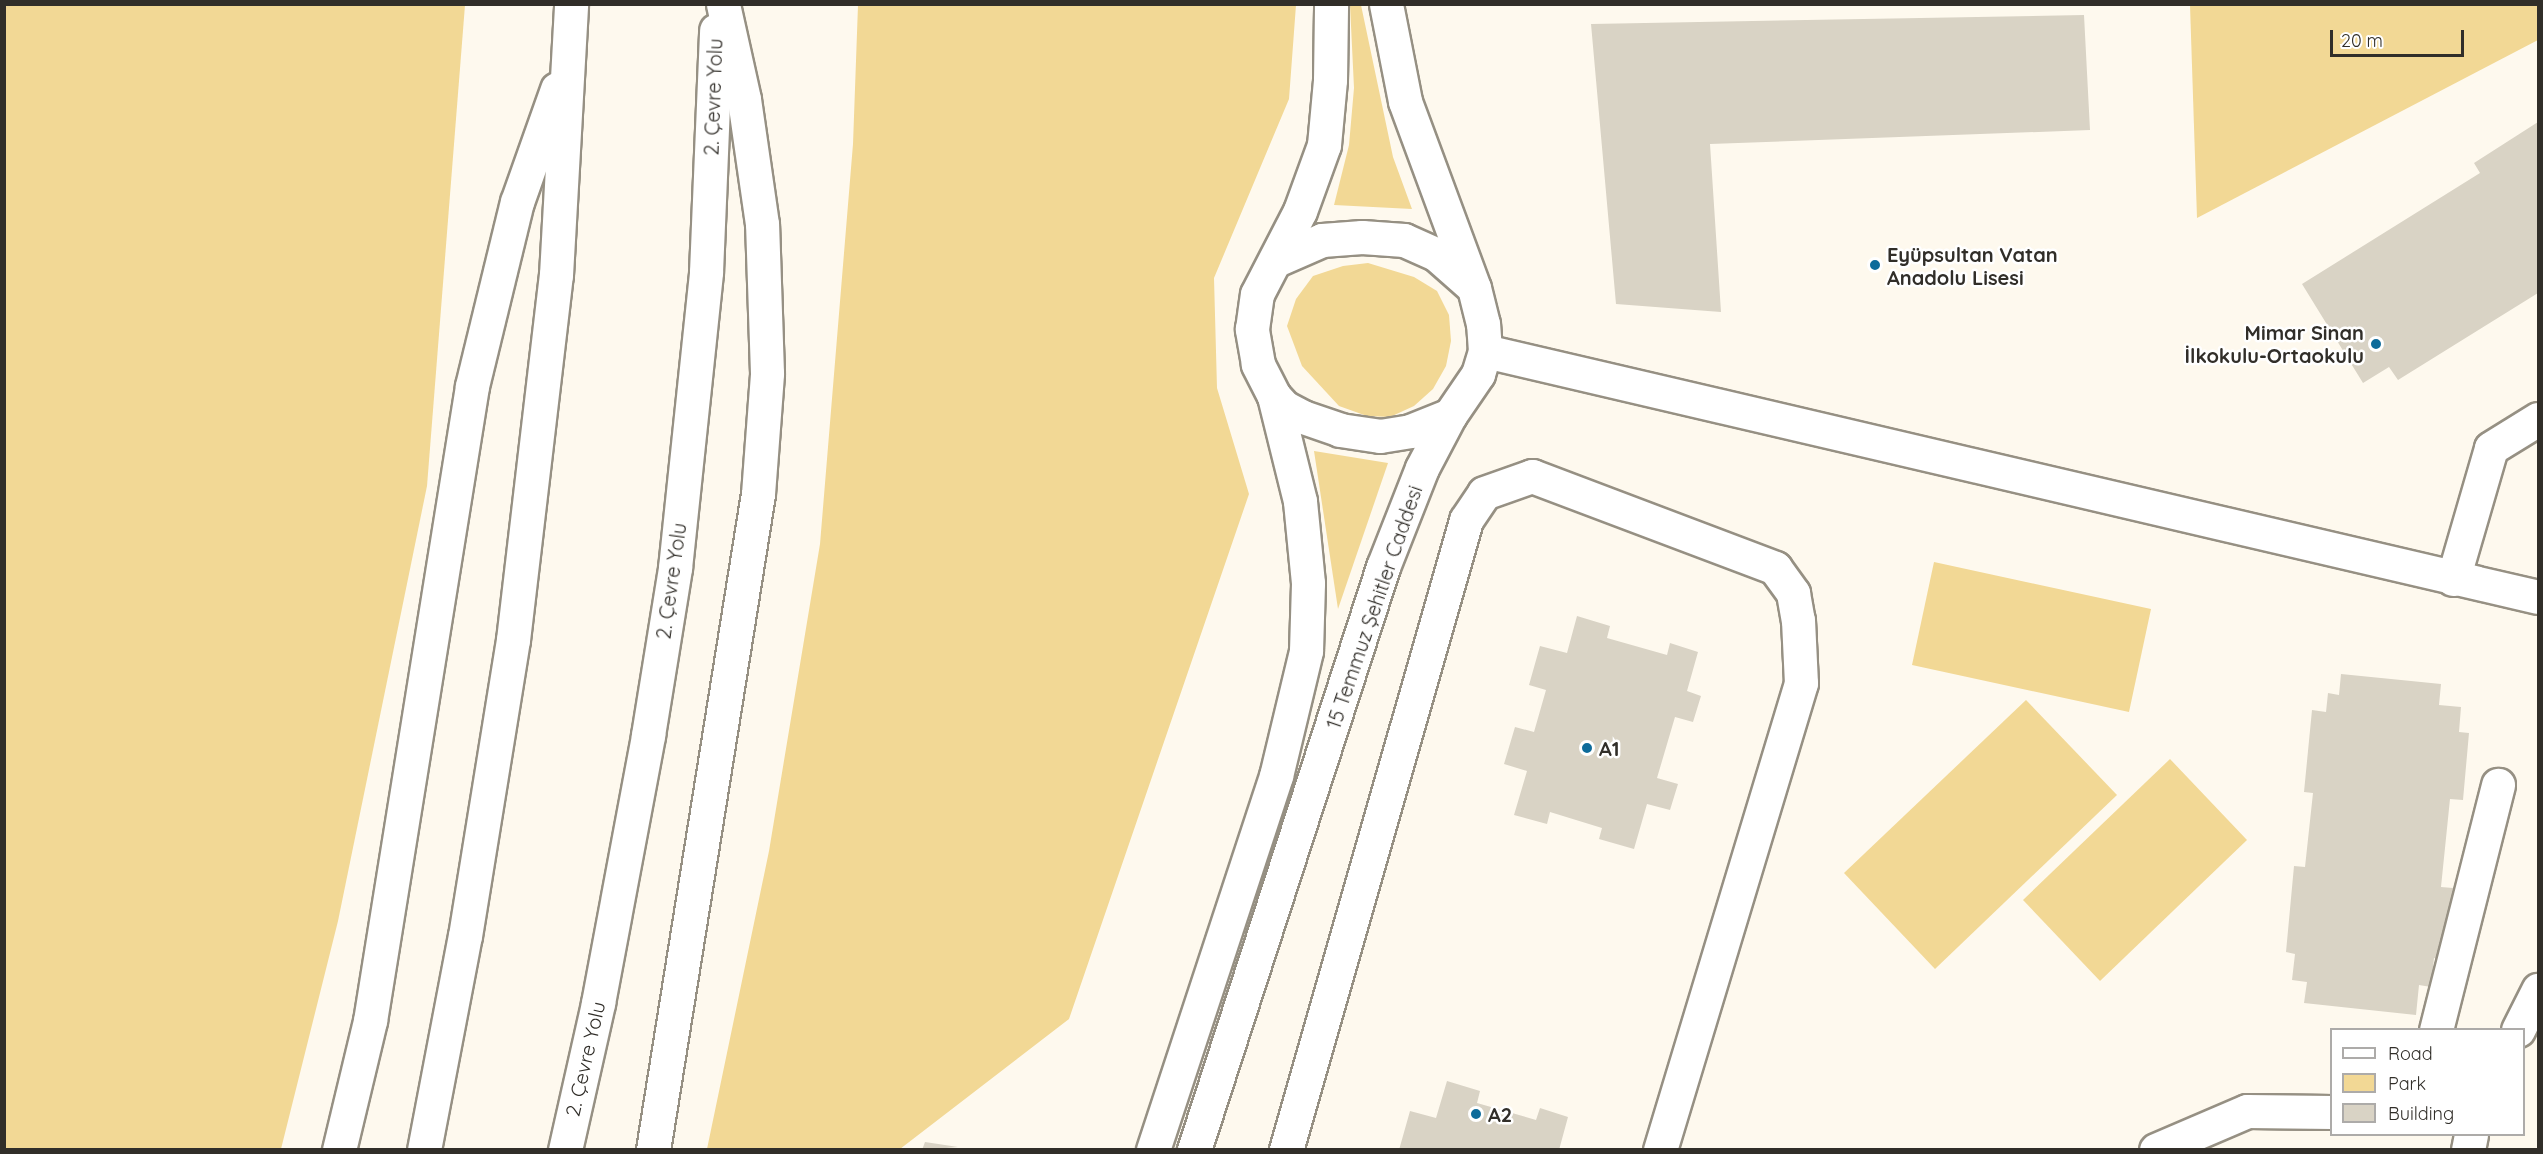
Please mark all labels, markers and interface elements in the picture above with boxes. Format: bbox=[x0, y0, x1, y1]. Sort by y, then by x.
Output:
scale bar bbox=[2333, 18, 2466, 56]
text: 20 m bbox=[2341, 29, 2383, 52]
street label: 2. Çevre Yolu bbox=[699, 38, 727, 156]
place label: Eyüpsultan Vatan Anadolu Lisesi bbox=[1887, 242, 2058, 289]
marker: Eyüpsultan Vatan Anadolu Lisesi bbox=[1868, 258, 1882, 272]
place label: Mimar Sinan İlkokulu-Ortaokulu bbox=[2185, 320, 2364, 367]
marker: Mimar Sinan İlkokulu-Ortaokulu bbox=[2369, 337, 2383, 351]
street label: 15 Temmuz Şehitler Caddesi bbox=[1321, 482, 1427, 732]
street label: 2. Çevre Yolu bbox=[651, 521, 691, 641]
place label: A1 bbox=[1599, 736, 1620, 760]
marker: A1 bbox=[1580, 741, 1594, 755]
street label: 2. Çevre Yolu bbox=[560, 999, 610, 1119]
legend bbox=[2330, 1028, 2525, 1136]
text: Road bbox=[2388, 1042, 2433, 1065]
text: Park bbox=[2388, 1072, 2426, 1095]
place label: A2 bbox=[1488, 1102, 1512, 1126]
text: Building bbox=[2388, 1102, 2454, 1125]
marker: A2 bbox=[1469, 1107, 1483, 1121]

